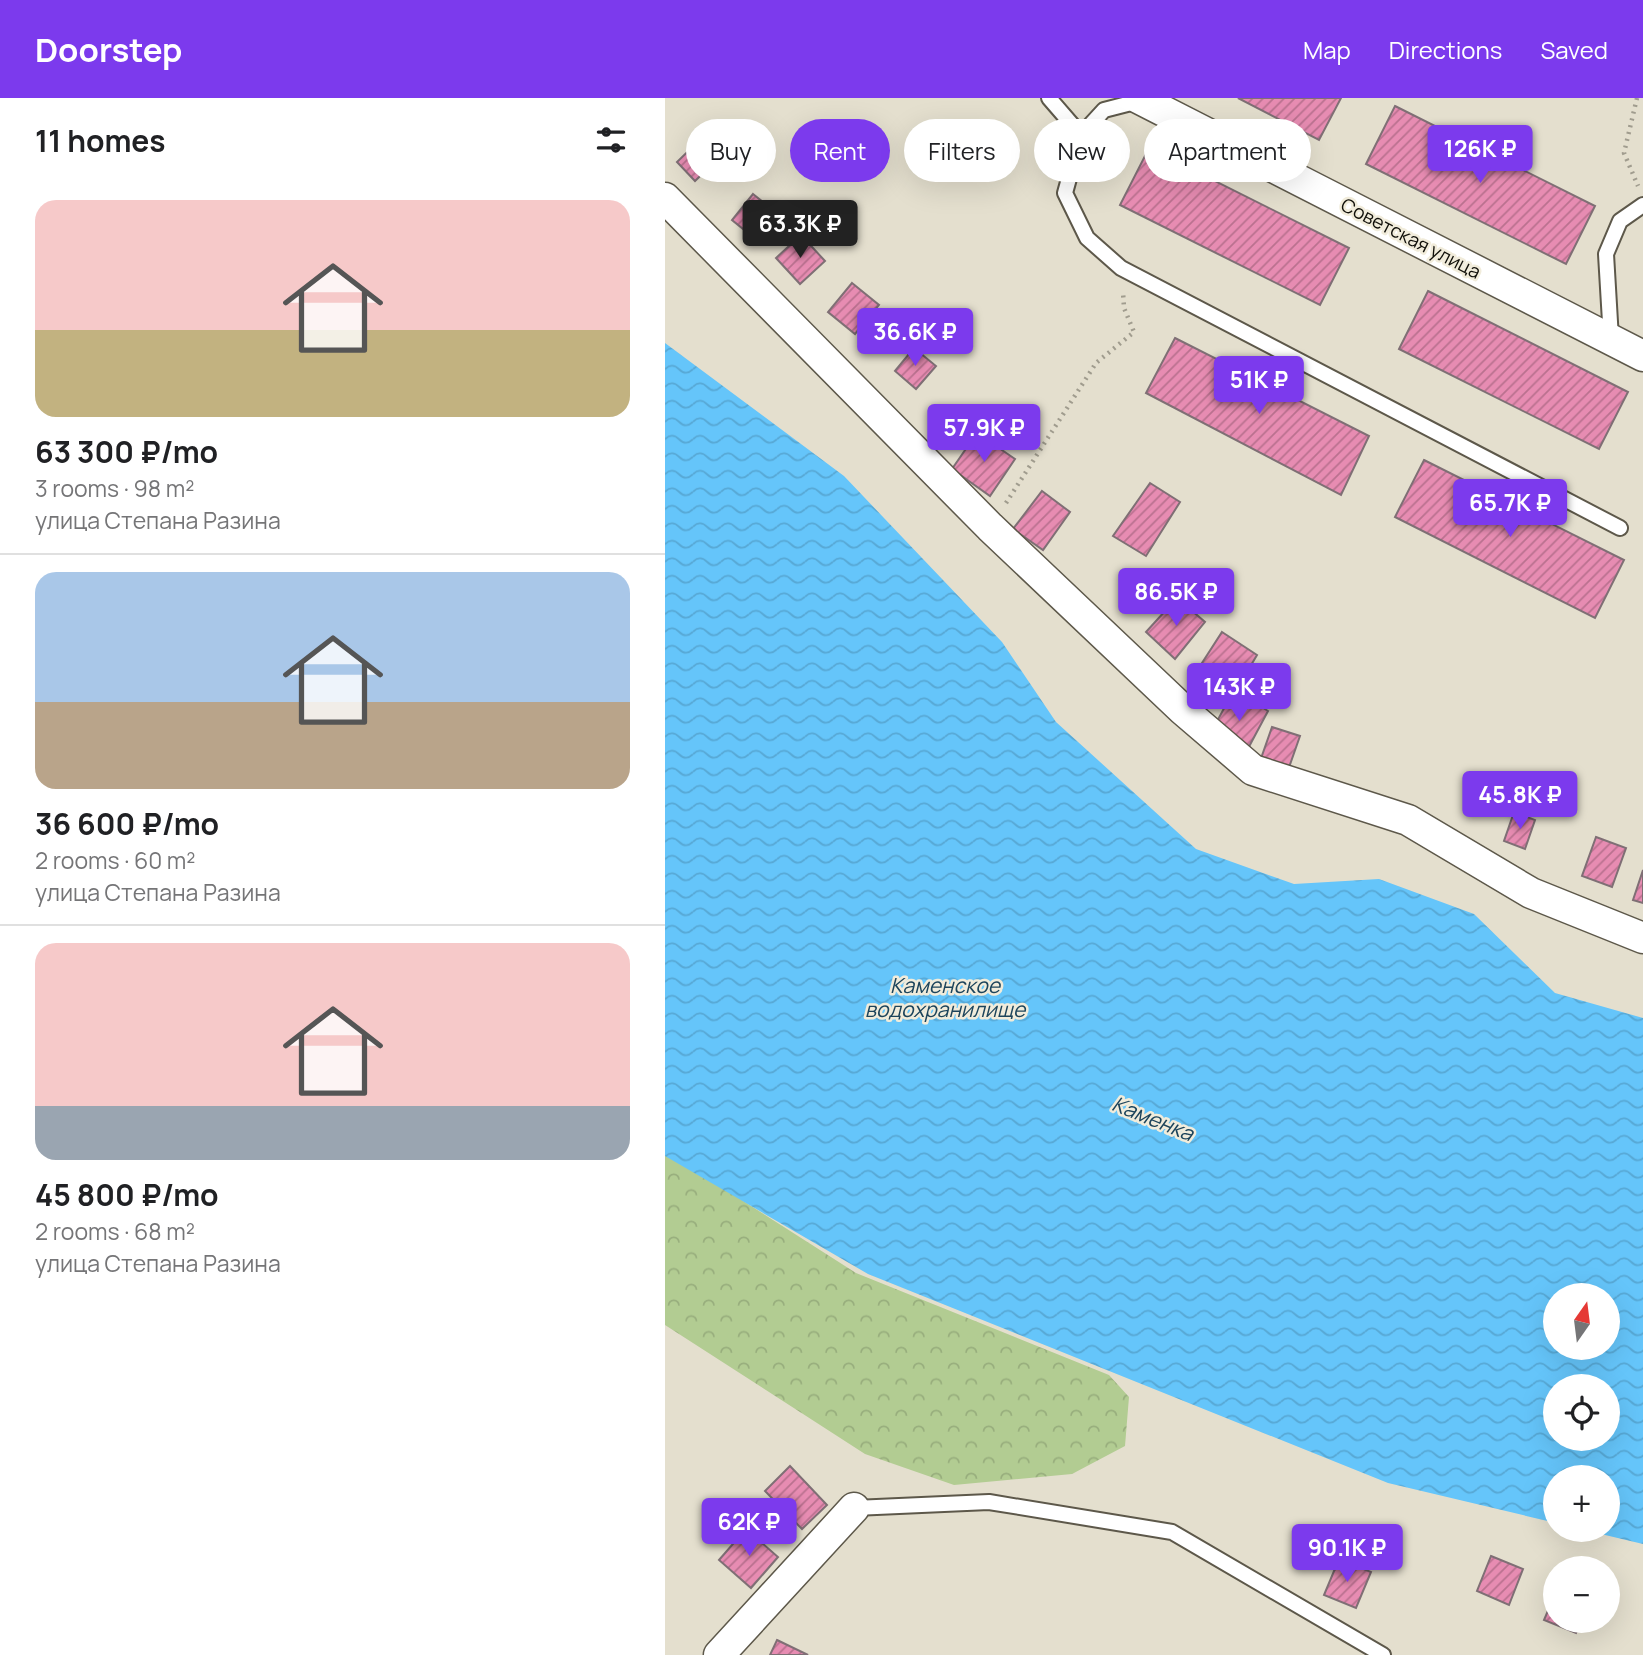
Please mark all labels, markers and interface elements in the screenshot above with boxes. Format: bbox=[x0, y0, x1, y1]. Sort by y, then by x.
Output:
text: Doorstep bbox=[35, 27, 182, 72]
text: Map bbox=[1303, 33, 1351, 66]
text: Directions bbox=[1389, 33, 1502, 66]
text: Saved bbox=[1540, 33, 1608, 66]
chip: Buy bbox=[686, 119, 776, 182]
chip: Rent bbox=[790, 119, 890, 182]
chip: Filters bbox=[904, 119, 1020, 182]
chip: New bbox=[1034, 119, 1130, 182]
chip: Apartment bbox=[1144, 119, 1311, 182]
text: 11 homes bbox=[35, 120, 166, 161]
icon: filters bbox=[592, 121, 630, 159]
pin: 126K ₽ bbox=[1423, 126, 1537, 185]
text: 126K ₽ bbox=[1444, 132, 1516, 164]
street label: Советская улица bbox=[1337, 191, 1485, 285]
pin: 63.3K ₽ bbox=[735, 200, 865, 260]
text: 63.3K ₽ bbox=[759, 207, 841, 239]
icon: home bbox=[270, 245, 396, 371]
pin: 36.6K ₽ bbox=[850, 308, 980, 368]
text: 36.6K ₽ bbox=[873, 315, 957, 347]
pin: 51K ₽ bbox=[1210, 356, 1308, 416]
text: 51K ₽ bbox=[1230, 363, 1288, 395]
pin: 57.9K ₽ bbox=[919, 404, 1049, 464]
text: 57.9K ₽ bbox=[943, 411, 1025, 443]
text: 63 300 ₽/mo bbox=[35, 431, 218, 472]
text: 3 rooms · 98 m² bbox=[35, 472, 195, 504]
pin: 65.7K ₽ bbox=[1445, 480, 1575, 539]
text: 65.7K ₽ bbox=[1469, 486, 1551, 518]
text: улица Степана Разина bbox=[35, 504, 281, 536]
pin: 86.5K ₽ bbox=[1111, 568, 1241, 628]
text: 86.5K ₽ bbox=[1134, 575, 1218, 607]
icon: home bbox=[270, 617, 396, 743]
pin: 143K ₽ bbox=[1182, 664, 1296, 723]
text: 143K ₽ bbox=[1203, 670, 1275, 702]
pin: 45.8K ₽ bbox=[1455, 772, 1585, 831]
text: 45.8K ₽ bbox=[1478, 778, 1562, 810]
text: 36 600 ₽/mo bbox=[35, 803, 219, 844]
text: 2 rooms · 60 m² bbox=[35, 844, 196, 876]
text: улица Степана Разина bbox=[35, 876, 281, 908]
water label: Каменское водохранилище bbox=[865, 971, 1027, 1023]
icon: home bbox=[270, 988, 396, 1114]
water label: Каменка bbox=[1108, 1089, 1199, 1147]
text: 45 800 ₽/mo bbox=[35, 1174, 219, 1215]
text: 2 rooms · 68 m² bbox=[35, 1215, 195, 1247]
text: улица Степана Разина bbox=[35, 1247, 281, 1279]
north arrow bbox=[1543, 1283, 1621, 1360]
map controls bbox=[1543, 1283, 1620, 1633]
button: locate bbox=[1543, 1374, 1620, 1451]
button: + bbox=[1543, 1465, 1620, 1542]
pin: 62K ₽ bbox=[700, 1498, 798, 1558]
text: 62K ₽ bbox=[718, 1505, 780, 1537]
pin: 90.1K ₽ bbox=[1282, 1524, 1412, 1584]
text: 90.1K ₽ bbox=[1308, 1531, 1386, 1563]
button: − bbox=[1543, 1556, 1620, 1633]

